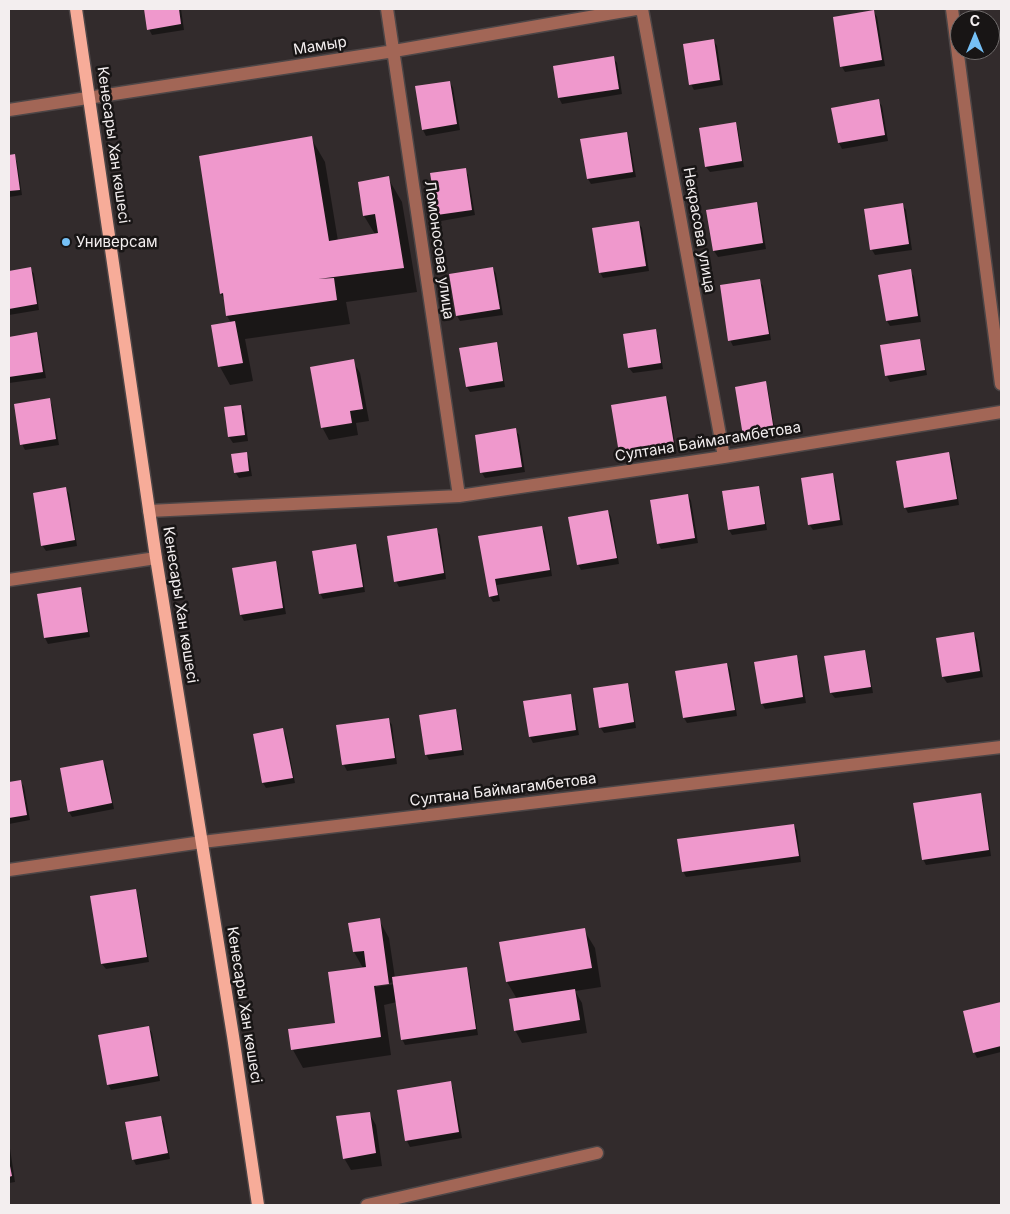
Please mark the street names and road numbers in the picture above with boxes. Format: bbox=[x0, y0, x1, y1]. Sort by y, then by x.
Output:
street label: Мамыр bbox=[292, 33, 348, 59]
street label: Кенесары Хан көшесі bbox=[93, 65, 133, 225]
street label: Некрасова улица bbox=[679, 166, 719, 294]
street label: Ломоносова улица bbox=[420, 179, 458, 321]
street label: Султана Баймагамбетова bbox=[614, 418, 802, 466]
street label: Кенесары Хан көшесі bbox=[159, 525, 201, 685]
street label: Султана Баймагамбетова bbox=[409, 770, 597, 810]
street label: Кенесары Хан көшесі bbox=[223, 925, 265, 1085]

